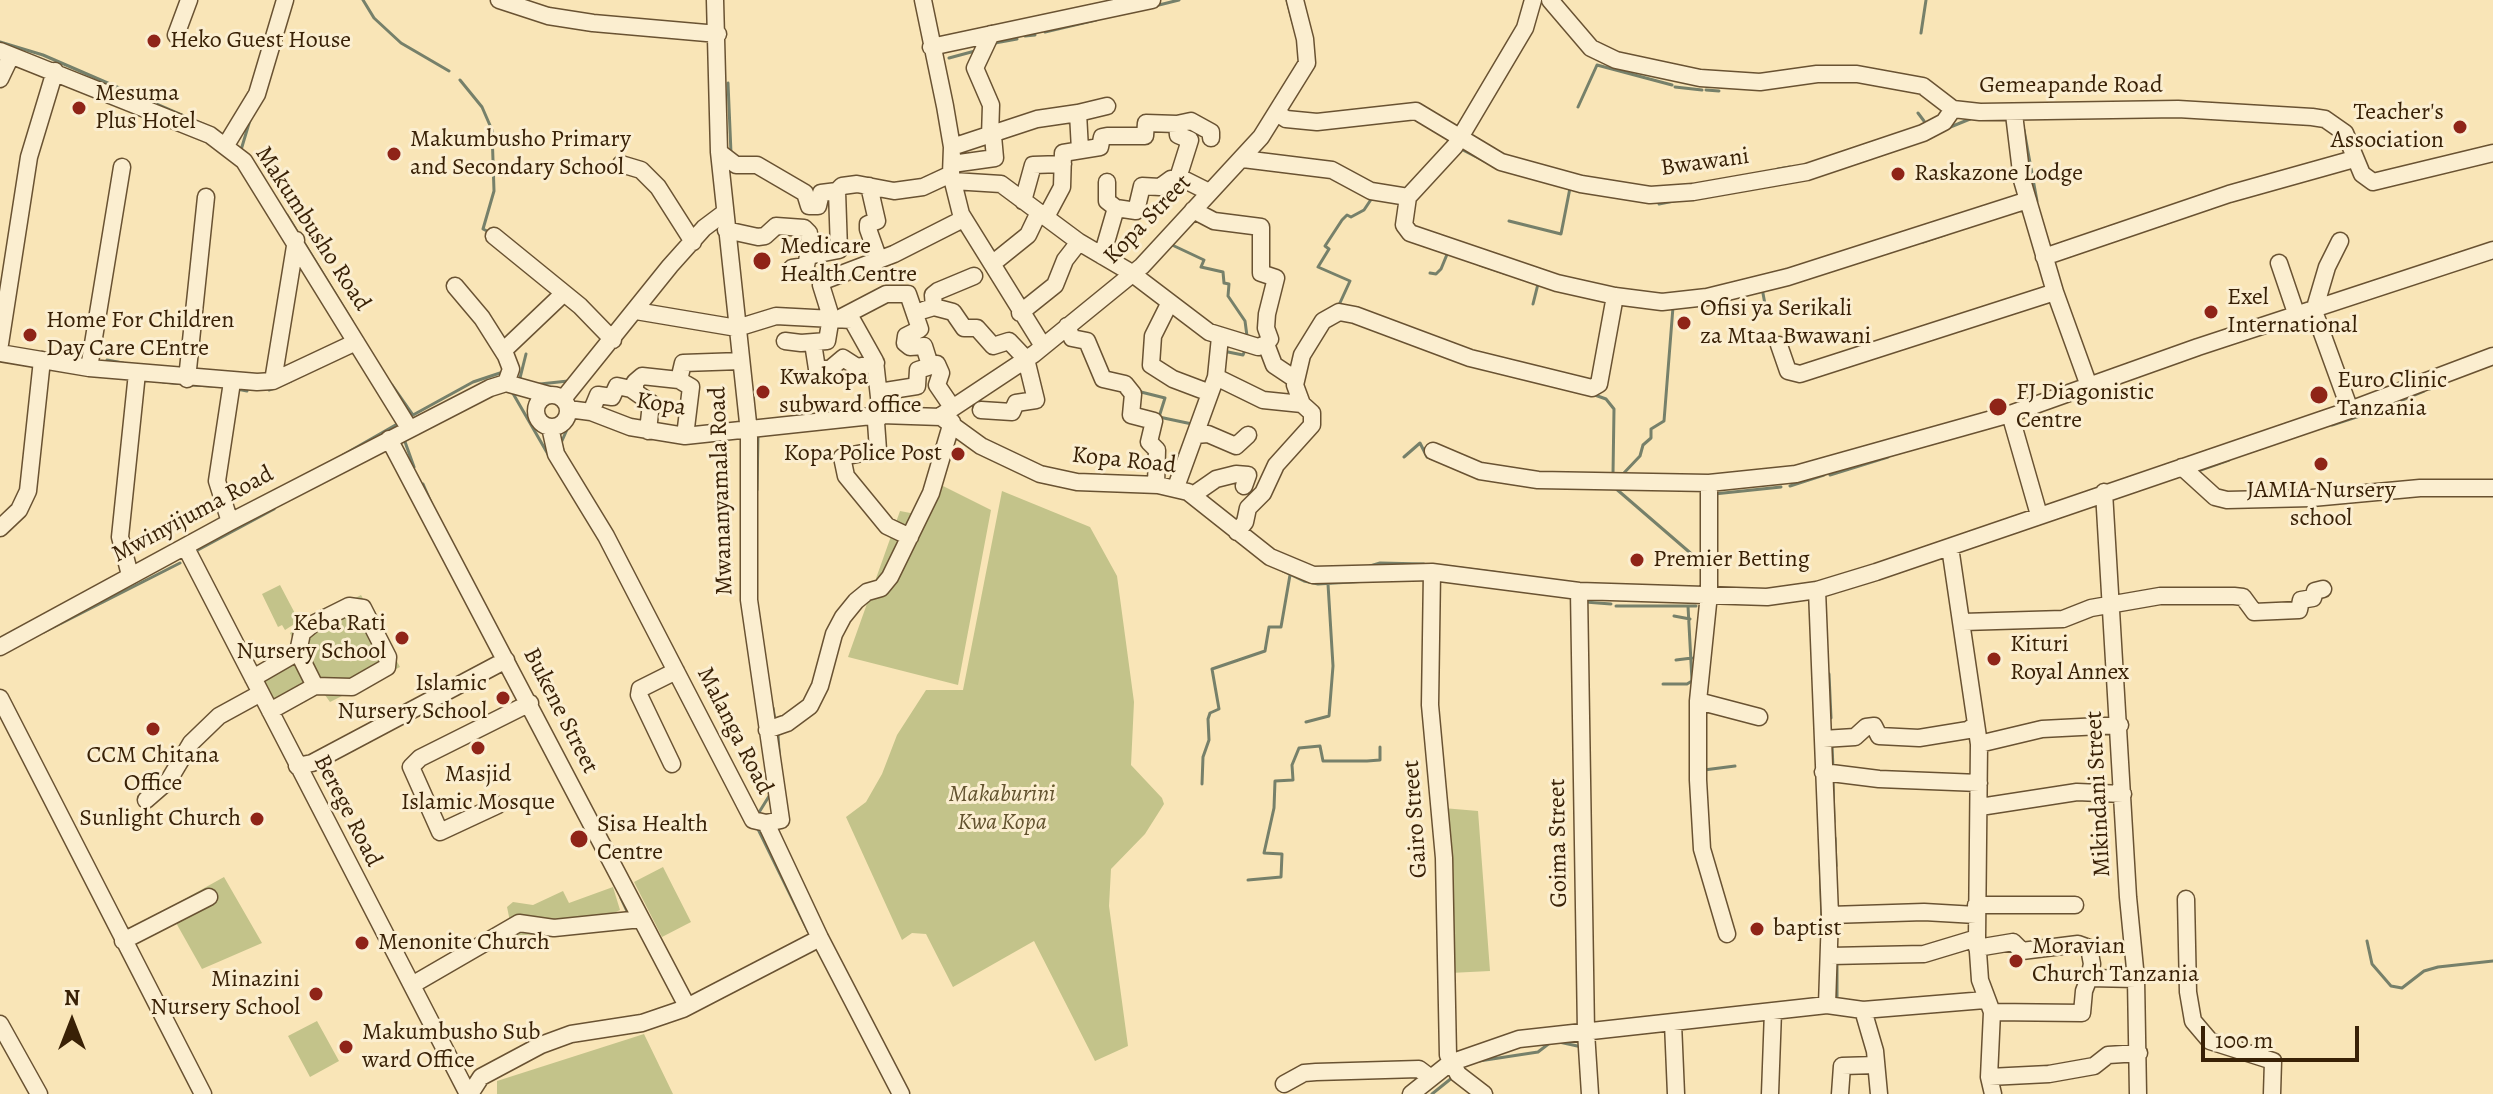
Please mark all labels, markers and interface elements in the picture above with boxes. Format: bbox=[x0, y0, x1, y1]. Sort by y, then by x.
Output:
place label: Heko Guest House bbox=[170, 27, 351, 55]
marker: Heko Guest House bbox=[145, 32, 163, 50]
street label: Gemeapande Road bbox=[1979, 72, 2163, 100]
place label: Mesuma Plus Hotel bbox=[95, 80, 196, 136]
marker: Mesuma Plus Hotel bbox=[70, 99, 88, 117]
place label: Teacher's Association bbox=[2331, 99, 2444, 155]
marker: Teacher's Association bbox=[2451, 118, 2469, 136]
place label: Makumbusho Primary and Secondary School bbox=[410, 126, 631, 182]
street label: Makumbusho Road bbox=[248, 141, 376, 317]
street label: Bwawani bbox=[1659, 143, 1751, 183]
marker: Makumbusho Primary and Secondary School bbox=[385, 145, 403, 163]
place label: Raskazone Lodge bbox=[1914, 160, 2083, 188]
marker: Raskazone Lodge bbox=[1889, 165, 1907, 183]
street label: Kopa Street bbox=[1098, 169, 1198, 271]
place label: Medicare Health Centre bbox=[780, 233, 917, 289]
marker: Medicare Health Centre bbox=[751, 250, 773, 272]
place label: Exel International bbox=[2227, 284, 2358, 340]
place label: Ofisi ya Serikali za Mtaa Bwawani bbox=[1700, 295, 1871, 351]
marker: Exel International bbox=[2202, 303, 2220, 321]
place label: Home For Children Day Care CEntre bbox=[46, 307, 234, 363]
marker: Ofisi ya Serikali za Mtaa Bwawani bbox=[1675, 314, 1693, 332]
marker: Home For Children Day Care CEntre bbox=[21, 326, 39, 344]
place label: Kwakopa subward office bbox=[779, 364, 922, 420]
place label: Euro Clinic Tanzania bbox=[2337, 367, 2447, 423]
place label: FJ Diagonistic Centre bbox=[2016, 379, 2154, 435]
marker: Kwakopa subward office bbox=[754, 383, 772, 401]
marker: Euro Clinic Tanzania bbox=[2308, 384, 2330, 406]
street label: Mwananyamala Road bbox=[704, 386, 740, 596]
street label: Kopa bbox=[634, 387, 688, 423]
marker: FJ Diagonistic Centre bbox=[1987, 396, 2009, 418]
place label: Kopa Police Post bbox=[783, 440, 942, 468]
street label: Kopa Road bbox=[1070, 441, 1178, 481]
marker: Kopa Police Post bbox=[949, 445, 967, 463]
marker: JAMIA Nursery school bbox=[2312, 455, 2330, 473]
street label: Mwinyijuma Road bbox=[107, 460, 279, 570]
place label: JAMIA Nursery school bbox=[2246, 477, 2396, 533]
place label: Premier Betting bbox=[1653, 546, 1810, 574]
marker: Premier Betting bbox=[1628, 551, 1646, 569]
place label: Keba Rati Nursery School bbox=[236, 610, 386, 666]
marker: Keba Rati Nursery School bbox=[393, 629, 411, 647]
place label: Kituri Royal Annex bbox=[2010, 631, 2129, 687]
street label: Bukene Street bbox=[516, 643, 604, 779]
marker: Kituri Royal Annex bbox=[1985, 650, 2003, 668]
street label: Malanga Road bbox=[690, 663, 778, 799]
place label: Islamic Nursery School bbox=[337, 670, 487, 726]
marker: Islamic Nursery School bbox=[494, 689, 512, 707]
street label: Mikindani Street bbox=[2080, 710, 2118, 878]
marker: CCM Chitana Office bbox=[144, 720, 162, 738]
marker: Masjid Islamic Mosque bbox=[469, 739, 487, 757]
place label: CCM Chitana Office bbox=[87, 742, 219, 798]
street label: Berege Road bbox=[307, 750, 387, 872]
street label: Gairo Street bbox=[1398, 759, 1434, 879]
place label: Masjid Islamic Mosque bbox=[401, 761, 555, 817]
street label: Goima Street bbox=[1543, 778, 1575, 908]
park label: Makaburini Kwa Kopa bbox=[949, 781, 1055, 837]
place label: Sunlight Church bbox=[79, 805, 241, 833]
marker: Sunlight Church bbox=[248, 810, 266, 828]
place label: Sisa Health Centre bbox=[597, 811, 708, 867]
marker: Sisa Health Centre bbox=[568, 828, 590, 850]
place label: baptist bbox=[1773, 915, 1841, 943]
marker: baptist bbox=[1748, 920, 1766, 938]
place label: Menonite Church bbox=[378, 929, 550, 957]
place label: Moravian Church Tanzania bbox=[2032, 933, 2199, 989]
marker: Menonite Church bbox=[353, 934, 371, 952]
marker: Moravian Church Tanzania bbox=[2007, 952, 2025, 970]
place label: Minazini Nursery School bbox=[150, 966, 300, 1022]
north arrow bbox=[32, 982, 112, 1062]
text: N bbox=[64, 983, 80, 1013]
marker: Minazini Nursery School bbox=[307, 985, 325, 1003]
scale bar bbox=[2205, 1010, 2363, 1060]
place label: Makumbusho Sub ward Office bbox=[362, 1019, 540, 1075]
text: 100 m bbox=[2215, 1024, 2274, 1056]
marker: Makumbusho Sub ward Office bbox=[337, 1038, 355, 1056]

